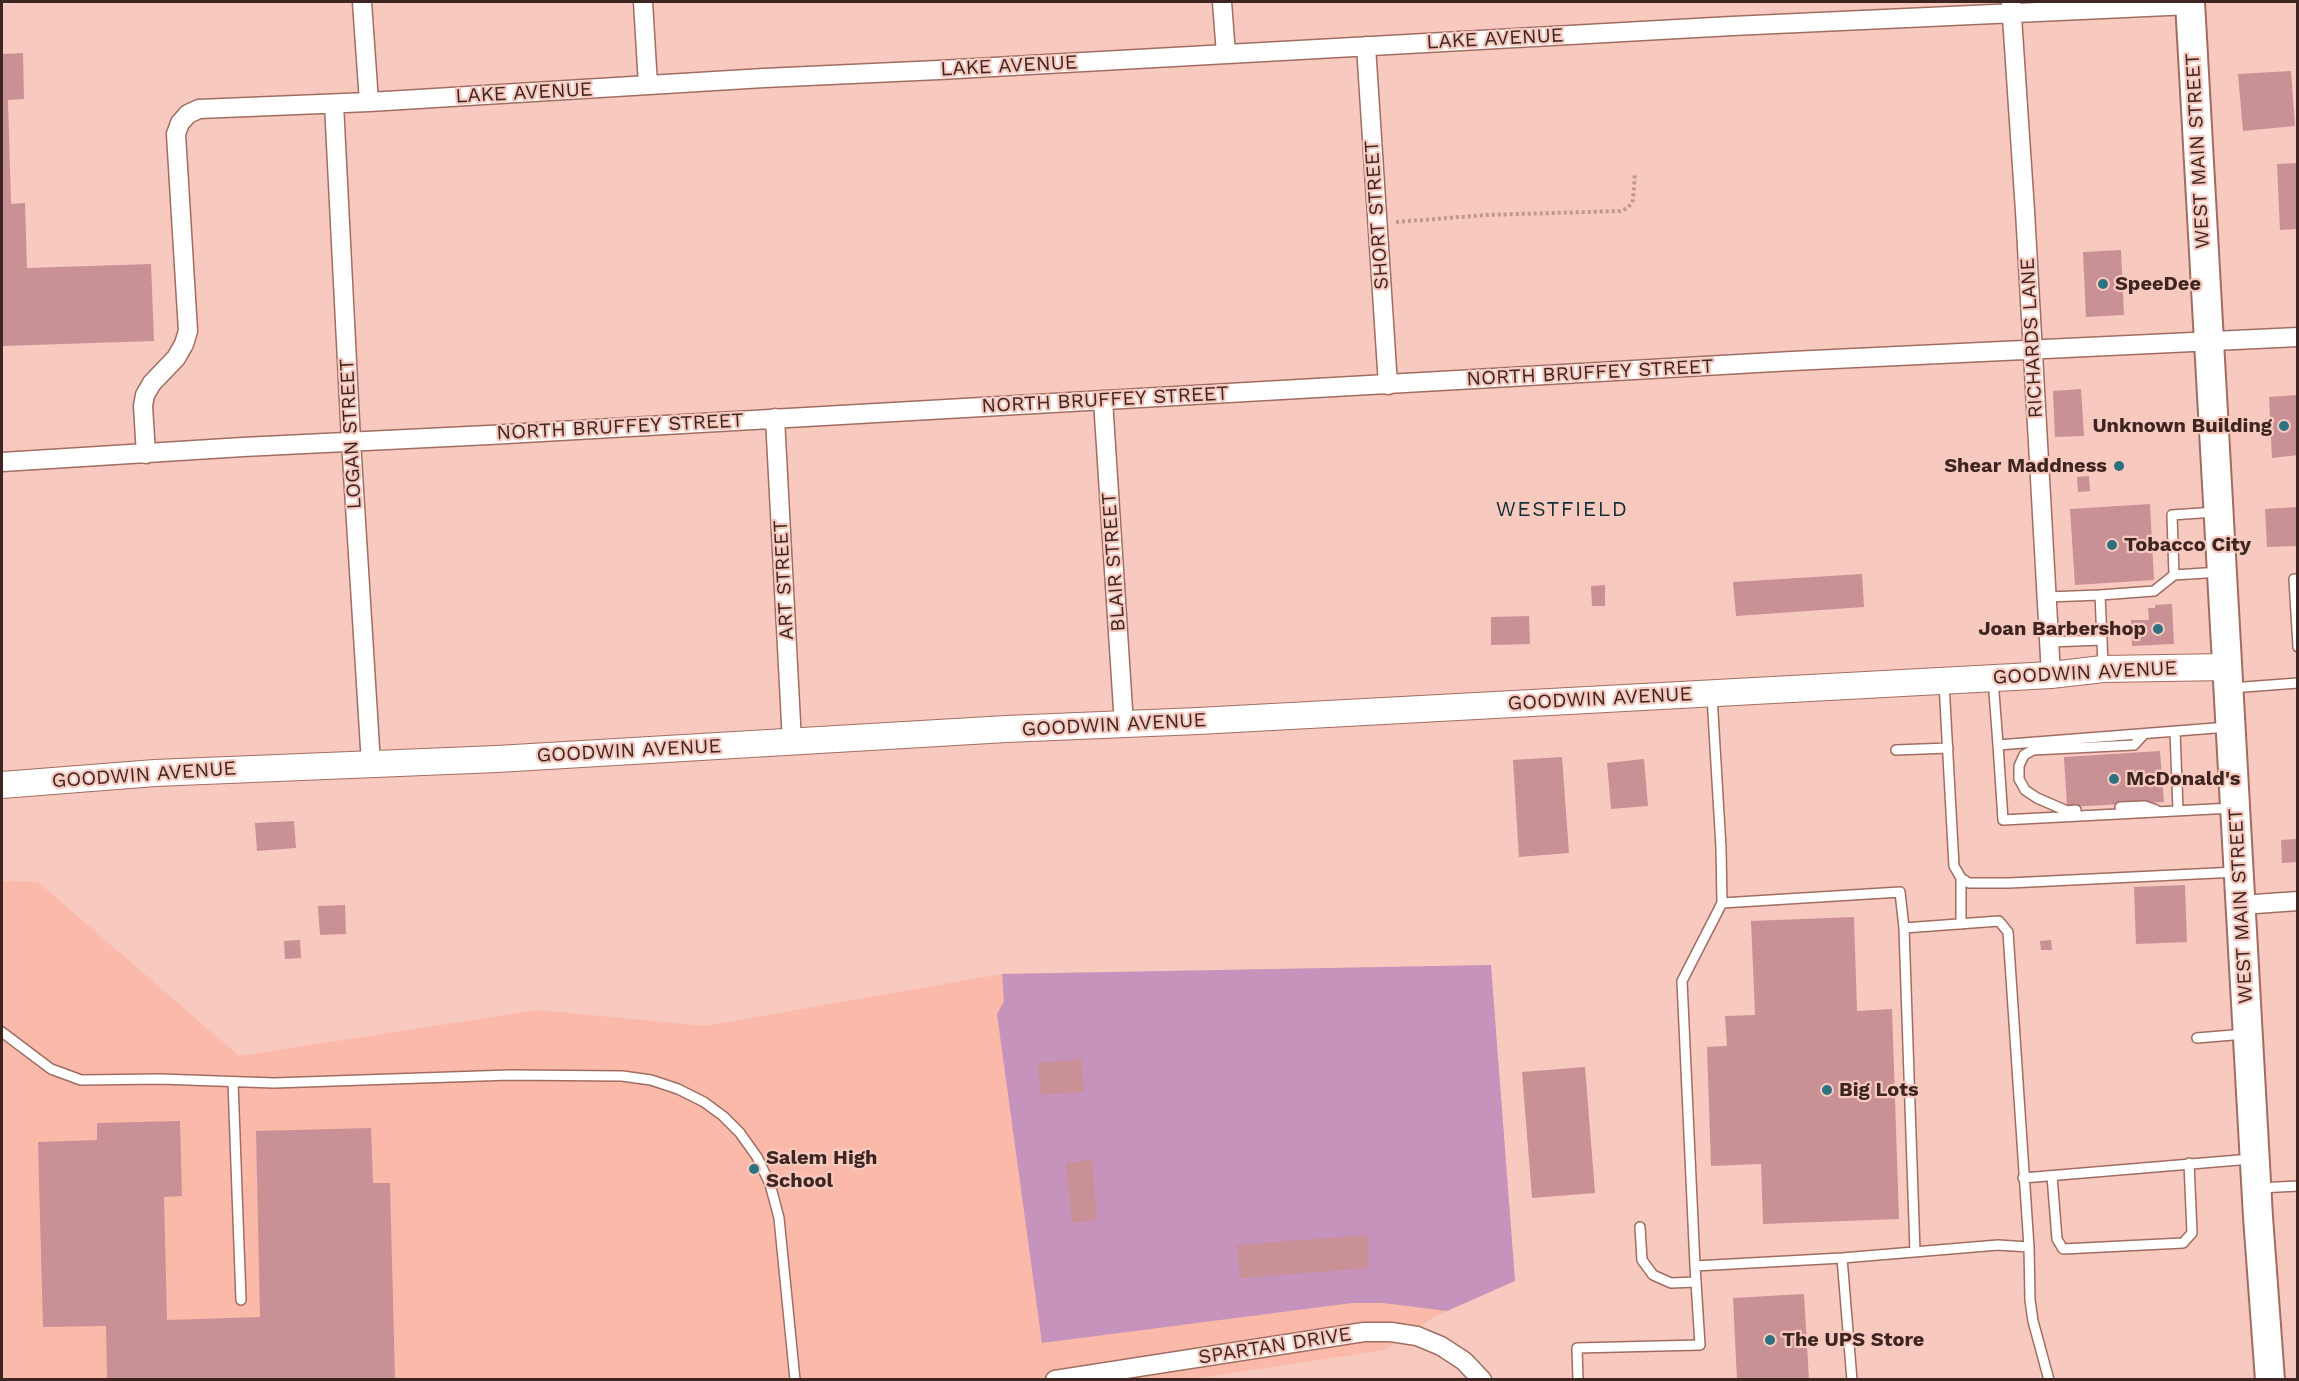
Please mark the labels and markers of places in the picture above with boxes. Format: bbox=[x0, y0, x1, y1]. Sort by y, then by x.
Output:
place label: SpeeDee bbox=[2115, 272, 2201, 296]
marker: SpeeDee bbox=[2096, 277, 2110, 291]
place label: Unknown Building bbox=[2092, 414, 2272, 438]
marker: Unknown Building bbox=[2277, 419, 2291, 433]
place label: Shear Maddness bbox=[1944, 454, 2107, 478]
marker: Shear Maddness bbox=[2112, 459, 2126, 473]
place label: Tobacco City bbox=[2124, 533, 2251, 557]
marker: Tobacco City bbox=[2105, 538, 2119, 552]
place label: Joan Barbershop bbox=[1978, 617, 2146, 641]
marker: Joan Barbershop bbox=[2151, 622, 2165, 636]
place label: McDonald's bbox=[2126, 767, 2240, 791]
marker: McDonald's bbox=[2107, 772, 2121, 786]
place label: Big Lots bbox=[1839, 1078, 1919, 1102]
marker: Big Lots bbox=[1820, 1083, 1834, 1097]
place label: Salem High School bbox=[766, 1146, 877, 1193]
marker: Salem High School bbox=[747, 1162, 761, 1176]
place label: The UPS Store bbox=[1782, 1328, 1924, 1352]
marker: The UPS Store bbox=[1763, 1333, 1777, 1347]

